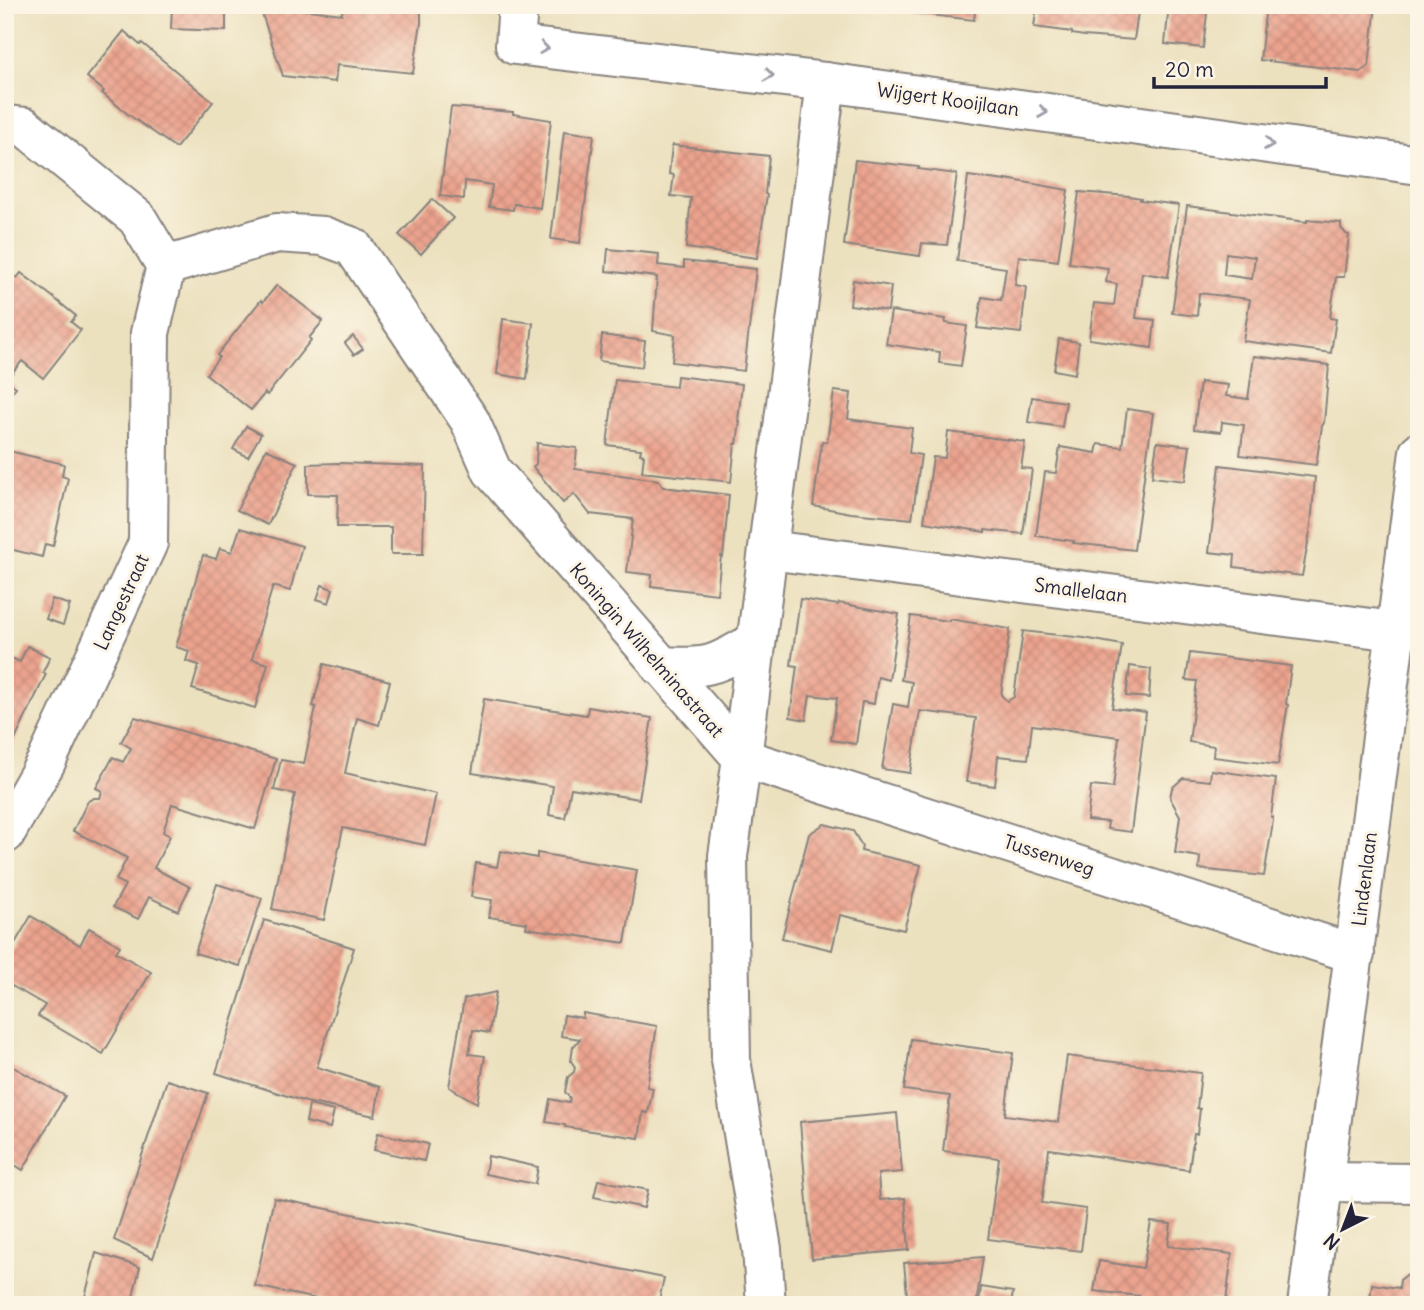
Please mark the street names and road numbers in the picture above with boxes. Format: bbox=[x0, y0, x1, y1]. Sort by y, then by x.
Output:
street label: Wijgert Kooijlaan bbox=[875, 77, 1021, 121]
street label: Langestraat bbox=[88, 550, 154, 654]
street label: Koningin Wilhelminastraat bbox=[565, 558, 729, 742]
street label: Smallelaan bbox=[1033, 572, 1129, 608]
street label: Tussenweg bbox=[1001, 829, 1097, 881]
street label: Lindenlaan bbox=[1346, 830, 1382, 928]

